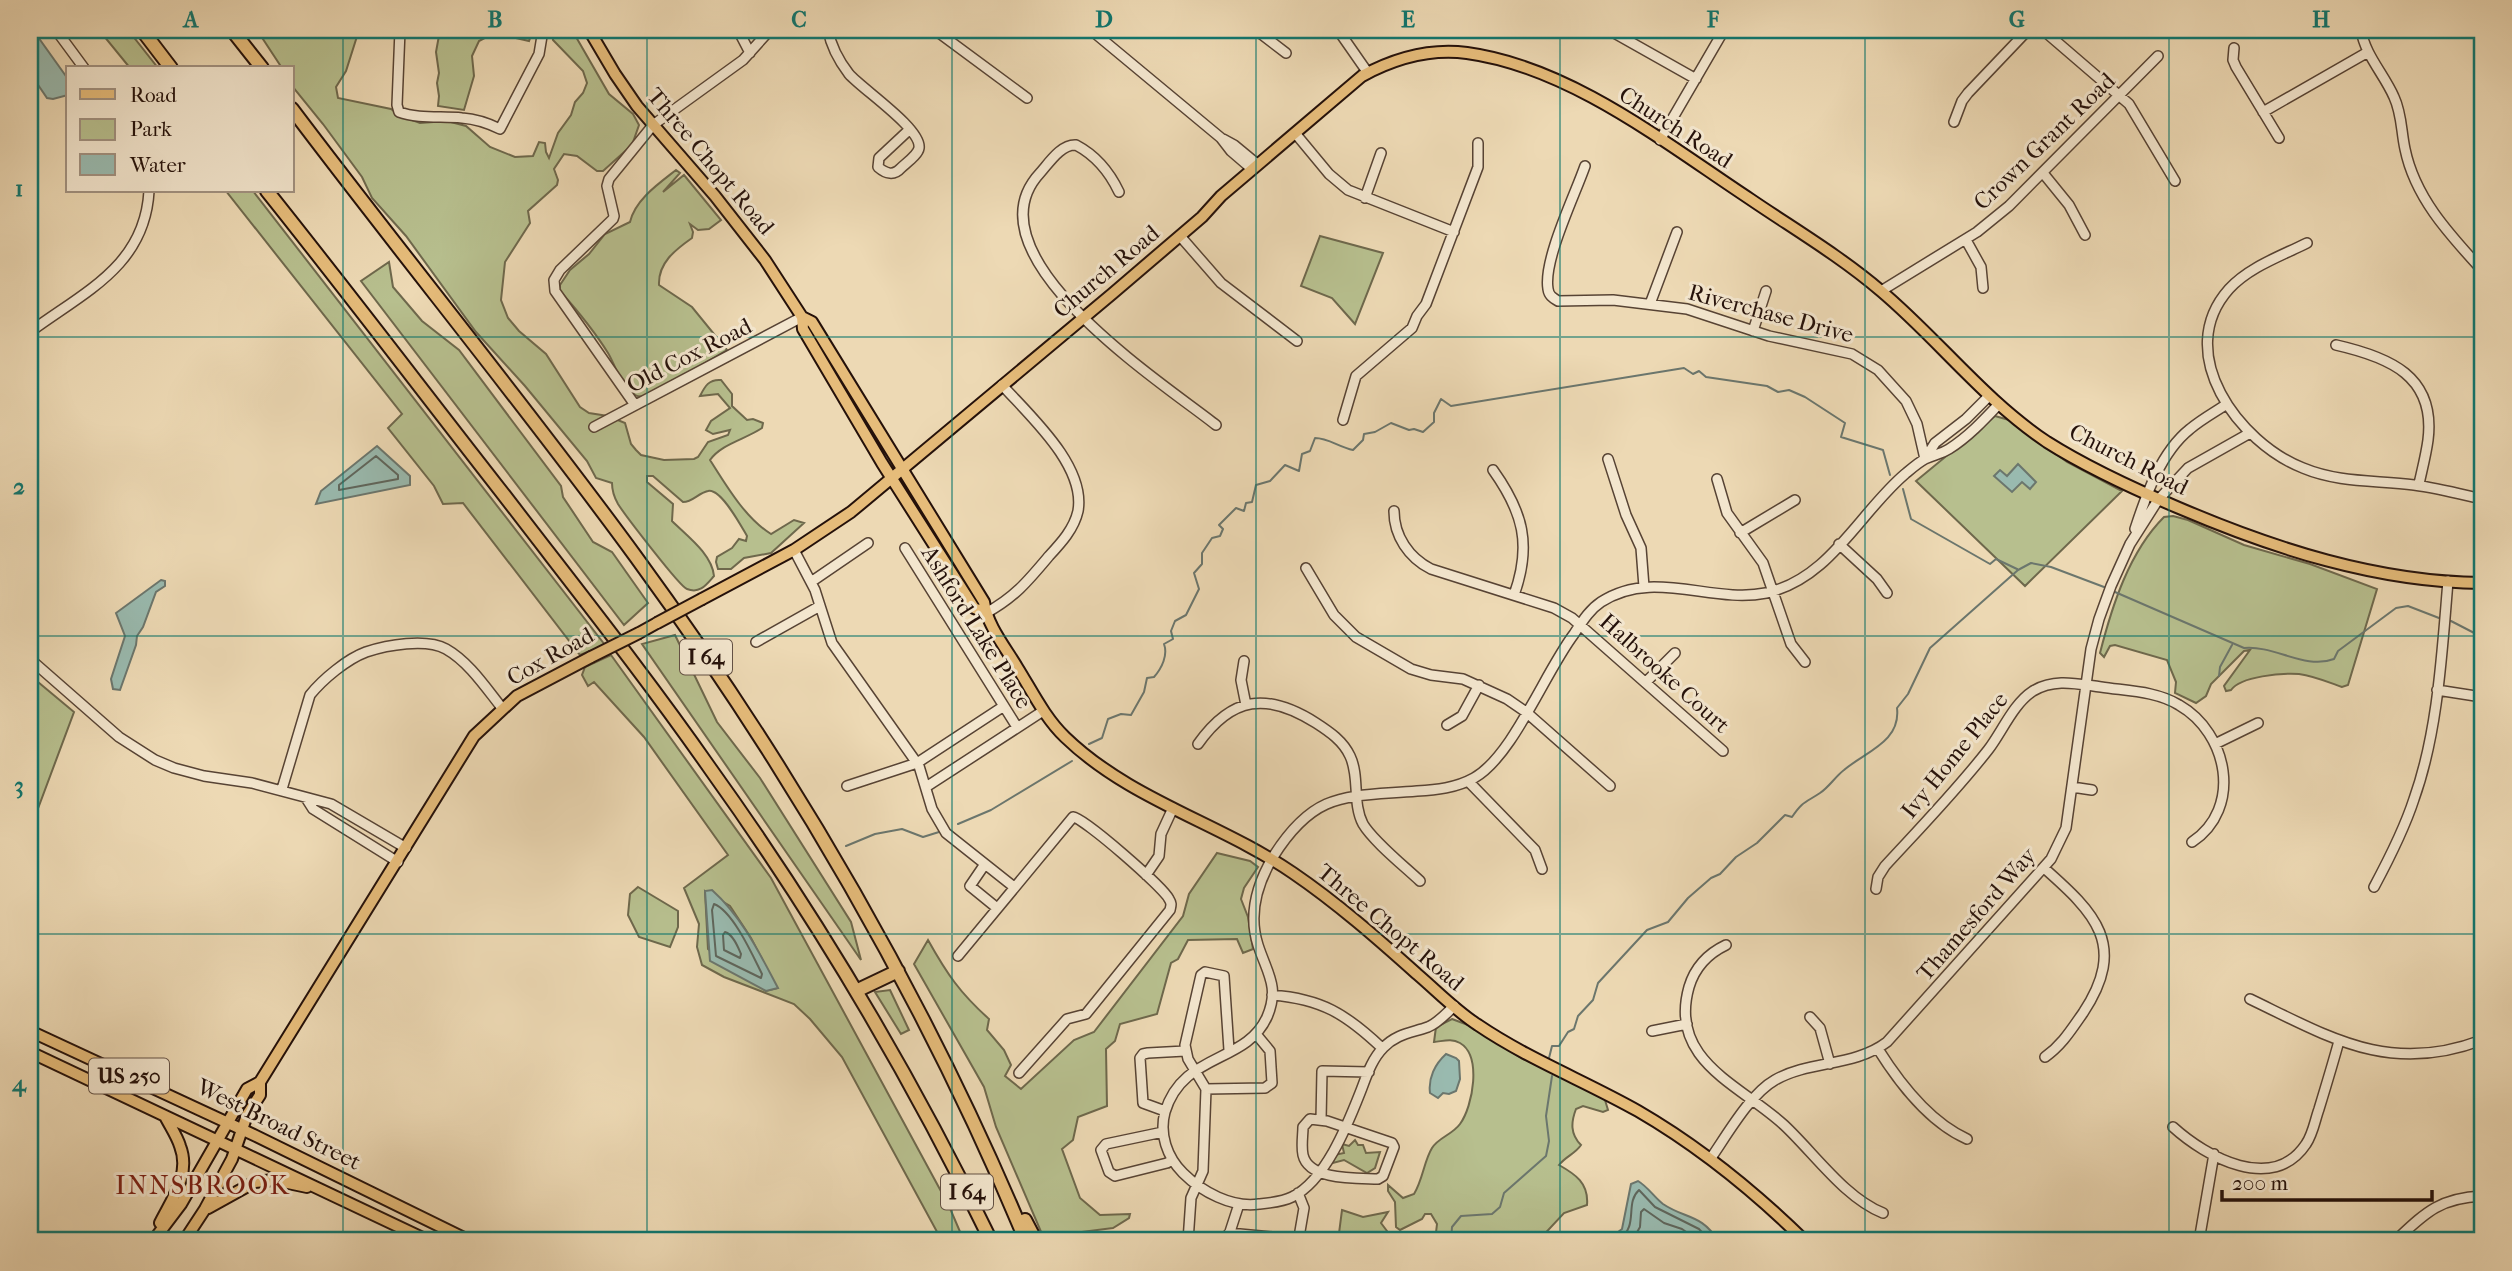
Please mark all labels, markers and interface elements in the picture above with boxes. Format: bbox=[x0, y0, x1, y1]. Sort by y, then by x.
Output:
text: A bbox=[182, 6, 200, 33]
text: B bbox=[488, 6, 503, 33]
text: C bbox=[791, 6, 807, 33]
text: D bbox=[1095, 6, 1113, 33]
text: E bbox=[1401, 6, 1415, 33]
text: F bbox=[1706, 6, 1720, 33]
text: G bbox=[2009, 6, 2025, 33]
text: H bbox=[2312, 6, 2330, 33]
legend bbox=[66, 66, 294, 192]
street label: Crown Grant Road bbox=[1968, 67, 2121, 216]
street label: Church Road bbox=[1614, 81, 1738, 174]
text: Road bbox=[130, 83, 177, 107]
street label: Three Chopt Road bbox=[641, 83, 780, 240]
text: Park bbox=[130, 117, 172, 141]
text: Water bbox=[129, 153, 186, 177]
text: 1 bbox=[15, 175, 23, 202]
street label: Church Road bbox=[1048, 219, 1165, 323]
street label: Riverchase Drive bbox=[1685, 278, 1856, 348]
street label: Old Cox Road bbox=[622, 312, 757, 399]
street label: Church Road bbox=[2065, 418, 2193, 501]
text: 2 bbox=[13, 473, 25, 500]
street label: Ashford Lake Place bbox=[915, 540, 1037, 714]
street label: Halbrooke Court bbox=[1594, 608, 1735, 739]
street label: Cox Road bbox=[502, 621, 599, 691]
road number: I 64 bbox=[680, 640, 732, 674]
street label: Ivy Home Place bbox=[1895, 687, 2013, 824]
text: 3 bbox=[14, 772, 24, 799]
street label: Thamesford Way bbox=[1911, 842, 2042, 986]
street label: Three Chopt Road bbox=[1312, 858, 1470, 997]
road number: US 250 bbox=[89, 1058, 169, 1094]
text: 4 bbox=[11, 1070, 27, 1097]
street label: West Broad Street bbox=[191, 1073, 365, 1176]
scale bar bbox=[2222, 1159, 2432, 1203]
district label: INNSBROOK bbox=[115, 1170, 291, 1201]
text: 200 m bbox=[2232, 1171, 2288, 1195]
road number: I 64 bbox=[941, 1174, 993, 1210]

